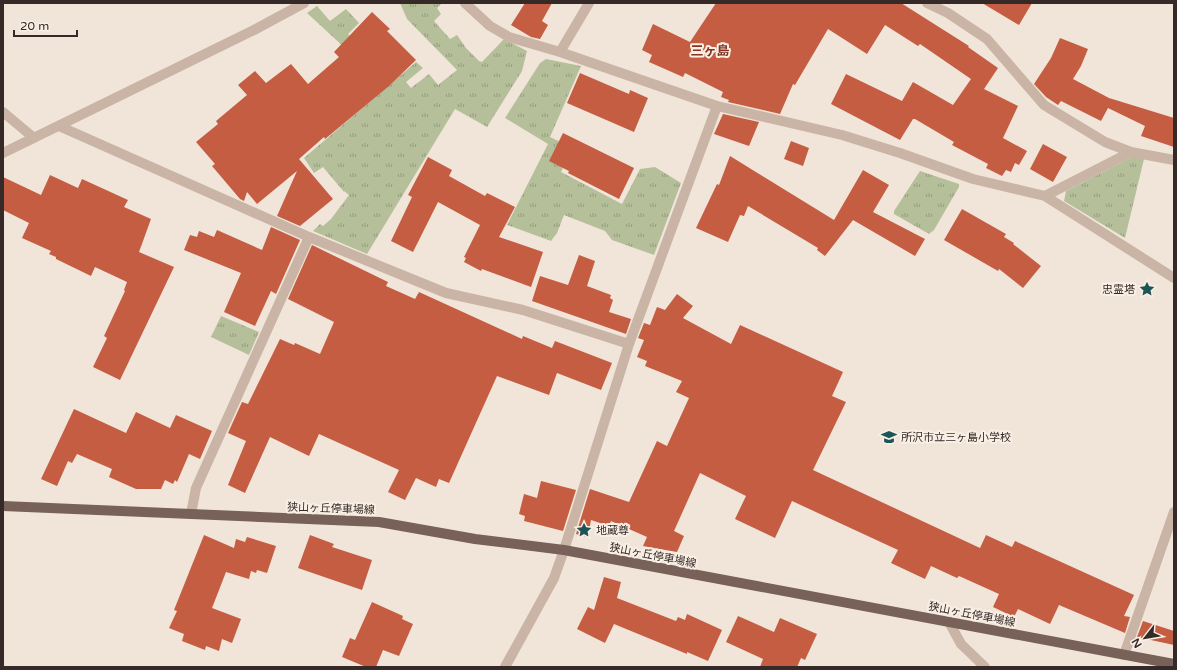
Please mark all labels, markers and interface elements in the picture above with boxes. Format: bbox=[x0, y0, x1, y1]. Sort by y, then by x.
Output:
scale bar bbox=[14, 12, 77, 38]
text: 20 m bbox=[20, 19, 49, 33]
district label: 三ヶ島 bbox=[690, 43, 730, 59]
place icon: 忠霊塔 bbox=[1138, 280, 1156, 298]
place label: 忠霊塔 bbox=[1102, 283, 1135, 296]
school or university icon: 所沢市立三ヶ島小学校 bbox=[880, 428, 898, 446]
place label: 所沢市立三ヶ島小学校 bbox=[901, 431, 1011, 444]
street label: 狭山ヶ丘停車場線 bbox=[287, 500, 375, 517]
place icon: 地蔵尊 bbox=[575, 521, 593, 539]
place label: 地蔵尊 bbox=[596, 524, 629, 537]
street label: 狭山ヶ丘停車場線 bbox=[608, 541, 697, 570]
street label: 狭山ヶ丘停車場線 bbox=[927, 600, 1016, 629]
north arrow bbox=[1125, 618, 1165, 658]
text: N bbox=[1129, 636, 1145, 650]

